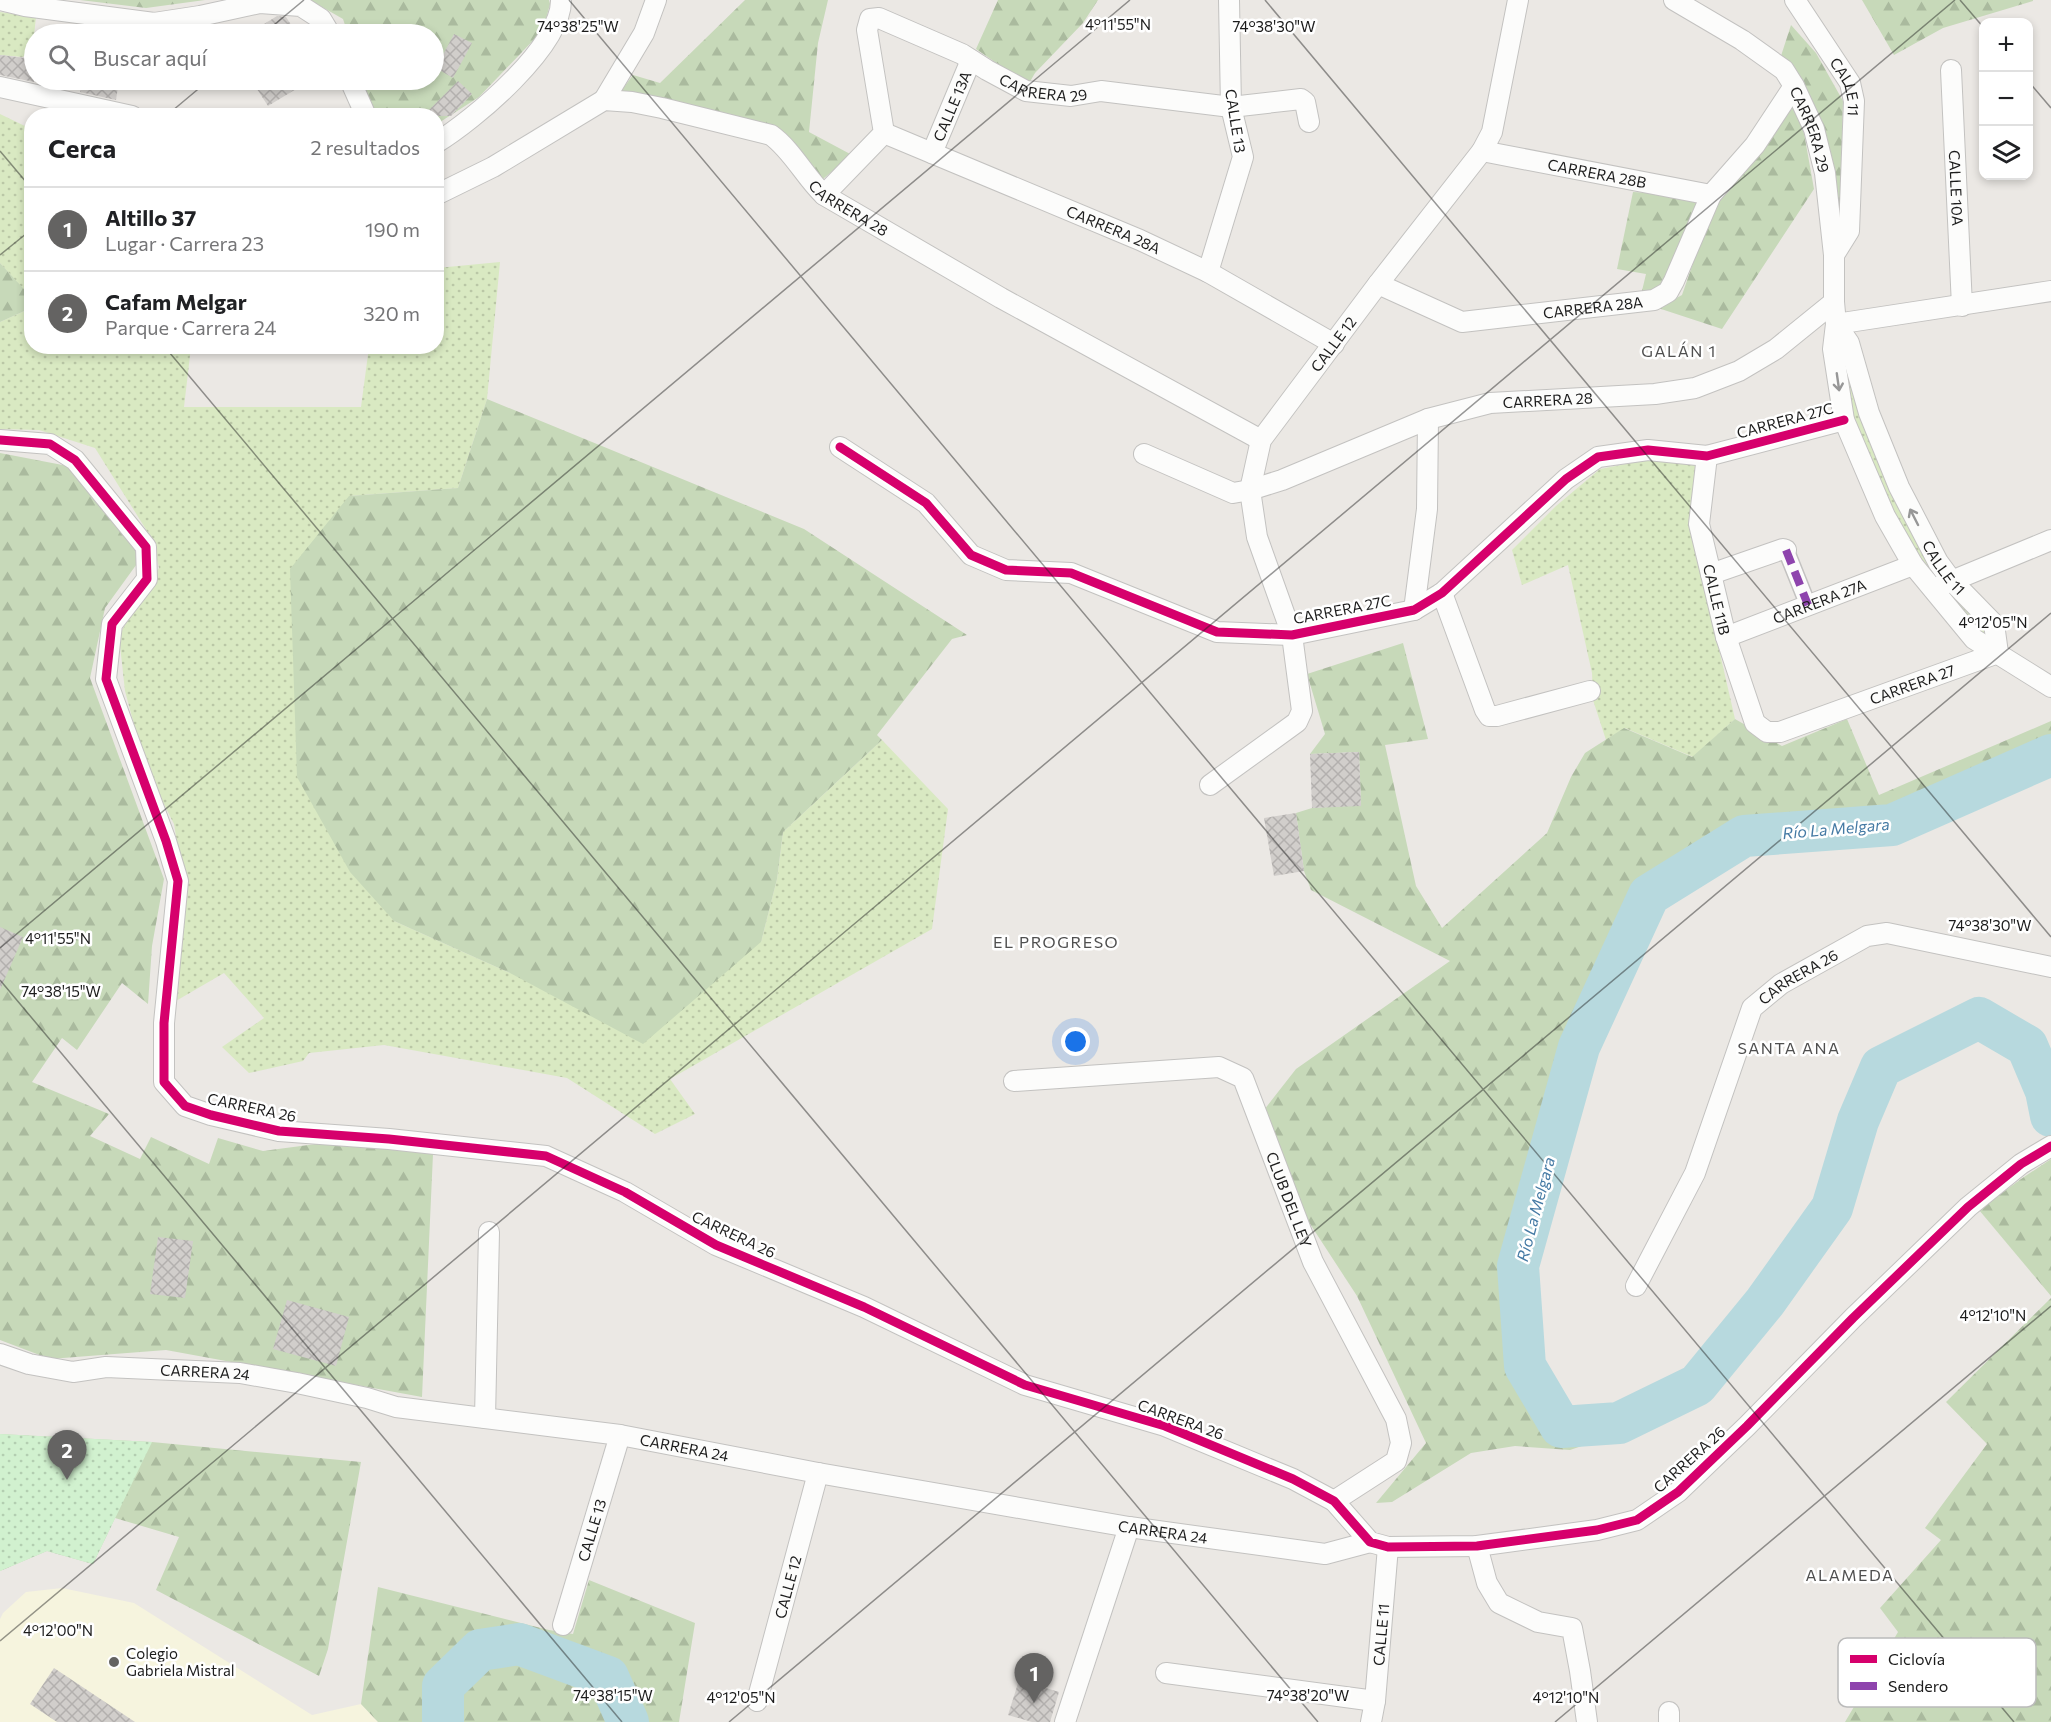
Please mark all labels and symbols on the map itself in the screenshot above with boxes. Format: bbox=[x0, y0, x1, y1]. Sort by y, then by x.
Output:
text: 4°11'55"N bbox=[1085, 15, 1151, 33]
text: 74°38'25"W bbox=[537, 17, 619, 35]
text: 74°38'30"W bbox=[1233, 17, 1315, 35]
street label: CALLE 11 bbox=[1827, 54, 1863, 117]
street label: CALLE 13A bbox=[929, 68, 974, 144]
street label: CARRERA 29 bbox=[996, 69, 1089, 105]
street label: CARRERA 29 bbox=[1786, 84, 1833, 174]
street label: CALLE 13 bbox=[1222, 88, 1250, 154]
street label: CALLE 10A bbox=[1946, 150, 1967, 226]
street label: CARRERA 28B bbox=[1546, 155, 1648, 191]
street label: CARRERA 28 bbox=[805, 176, 891, 239]
street label: CARRERA 28A bbox=[1064, 201, 1163, 257]
street label: CARRERA 28A bbox=[1542, 292, 1644, 322]
street label: CALLE 12 bbox=[1307, 313, 1360, 375]
district label: GALÁN 1 bbox=[1641, 341, 1717, 360]
one-way arrow bbox=[1833, 371, 1844, 391]
street label: CARRERA 28 bbox=[1502, 388, 1593, 411]
street label: CARRERA 27C bbox=[1735, 398, 1835, 442]
one-way arrow bbox=[1908, 508, 1919, 526]
street label: CALLE 11 bbox=[1919, 537, 1969, 598]
street label: CALLE 11B bbox=[1700, 562, 1734, 637]
street label: CARRERA 27A bbox=[1770, 575, 1868, 627]
street label: CARRERA 27C bbox=[1292, 591, 1392, 627]
text: 4°12'05"N bbox=[1958, 613, 2028, 631]
street label: CARRERA 27 bbox=[1867, 660, 1957, 708]
water label: Río La Melgara bbox=[1782, 814, 1890, 842]
text: 74°38'30"W bbox=[1949, 916, 2031, 934]
text: 4°11'55"N bbox=[25, 929, 91, 947]
district label: EL PROGRESO bbox=[993, 932, 1119, 951]
street label: CARRERA 26 bbox=[1755, 945, 1841, 1008]
text: 74°38'15"W bbox=[21, 982, 101, 1000]
your location bbox=[1061, 1027, 1090, 1056]
district label: SANTA ANA bbox=[1737, 1038, 1841, 1057]
street label: CARRERA 26 bbox=[206, 1089, 298, 1125]
street label: CLUB DEL LEY bbox=[1263, 1149, 1316, 1250]
water label: Río La Melgara bbox=[1512, 1155, 1558, 1263]
street label: CARRERA 26 bbox=[689, 1207, 779, 1261]
text: 4°12'10"N bbox=[1960, 1306, 2026, 1324]
street label: CARRERA 24 bbox=[160, 1360, 252, 1384]
street label: CARRERA 26 bbox=[1136, 1395, 1226, 1443]
street label: CARRERA 26 bbox=[1649, 1422, 1729, 1496]
pin: 2 bbox=[48, 1430, 86, 1480]
street label: CARRERA 24 bbox=[638, 1430, 730, 1465]
street label: CALLE 13 bbox=[574, 1497, 609, 1564]
street label: CARRERA 24 bbox=[1117, 1516, 1209, 1547]
street label: CALLE 12 bbox=[770, 1554, 805, 1620]
district label: ALAMEDA bbox=[1806, 1565, 1894, 1584]
street label: CALLE 11 bbox=[1369, 1603, 1392, 1666]
text: 4°12'00"N bbox=[23, 1621, 93, 1639]
legend bbox=[1838, 1638, 2036, 1707]
place label: Colegio Gabriela Mistral bbox=[126, 1644, 235, 1679]
text: Ciclovía bbox=[1888, 1649, 1945, 1668]
pin: 1 bbox=[1014, 1654, 1054, 1703]
marker: Colegio Gabriela Mistral bbox=[107, 1655, 121, 1669]
text: Sendero bbox=[1888, 1676, 1948, 1695]
text: 74°38'15"W bbox=[573, 1686, 653, 1704]
text: 74°38'20"W bbox=[1267, 1686, 1349, 1704]
text: 4°12'05"N bbox=[706, 1688, 776, 1706]
text: 4°12'10"N bbox=[1533, 1688, 1599, 1706]

